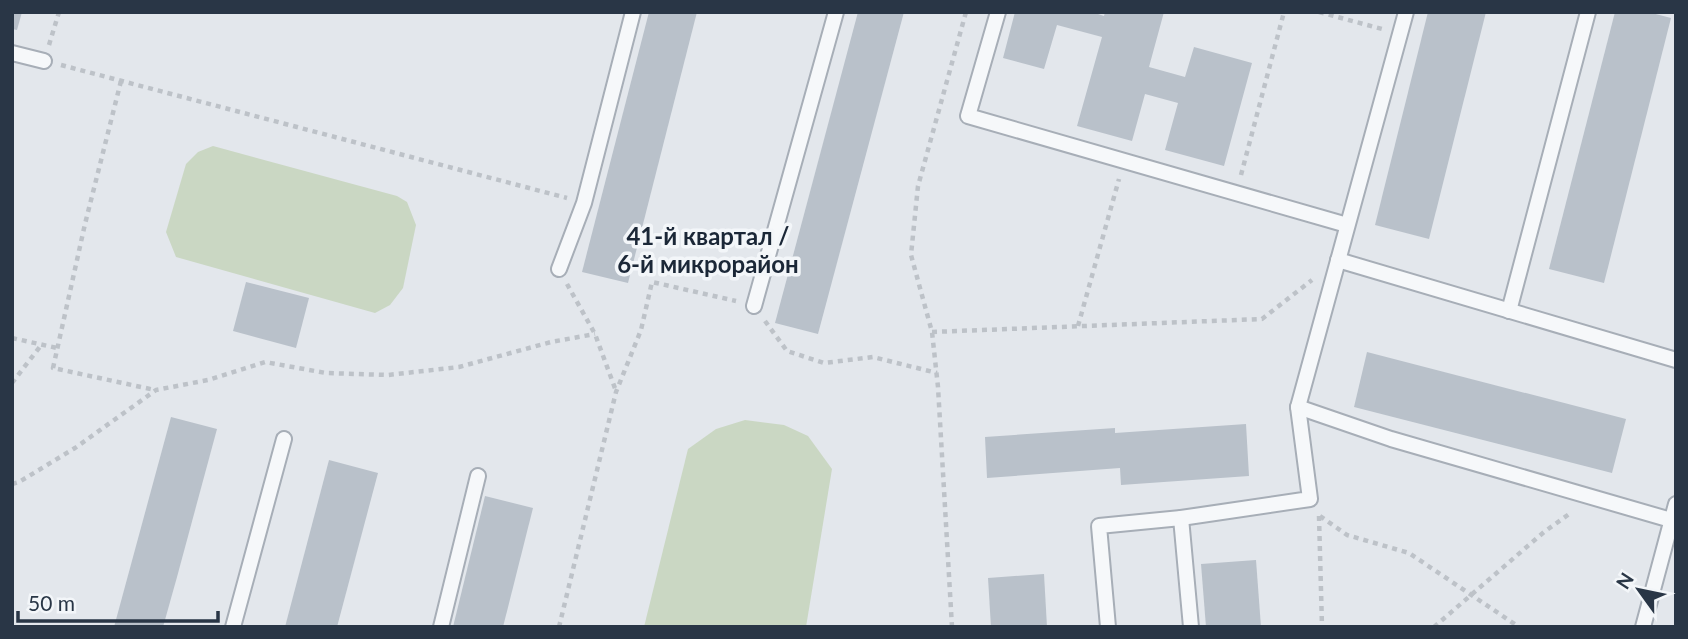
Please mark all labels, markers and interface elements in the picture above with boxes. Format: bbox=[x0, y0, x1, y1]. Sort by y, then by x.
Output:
district label: 41-й квартал / 6-й микрорайон bbox=[617, 221, 799, 278]
north arrow bbox=[1604, 555, 1674, 625]
text: N bbox=[1611, 568, 1638, 593]
scale bar bbox=[18, 580, 217, 624]
text: 50 m bbox=[28, 590, 75, 615]

